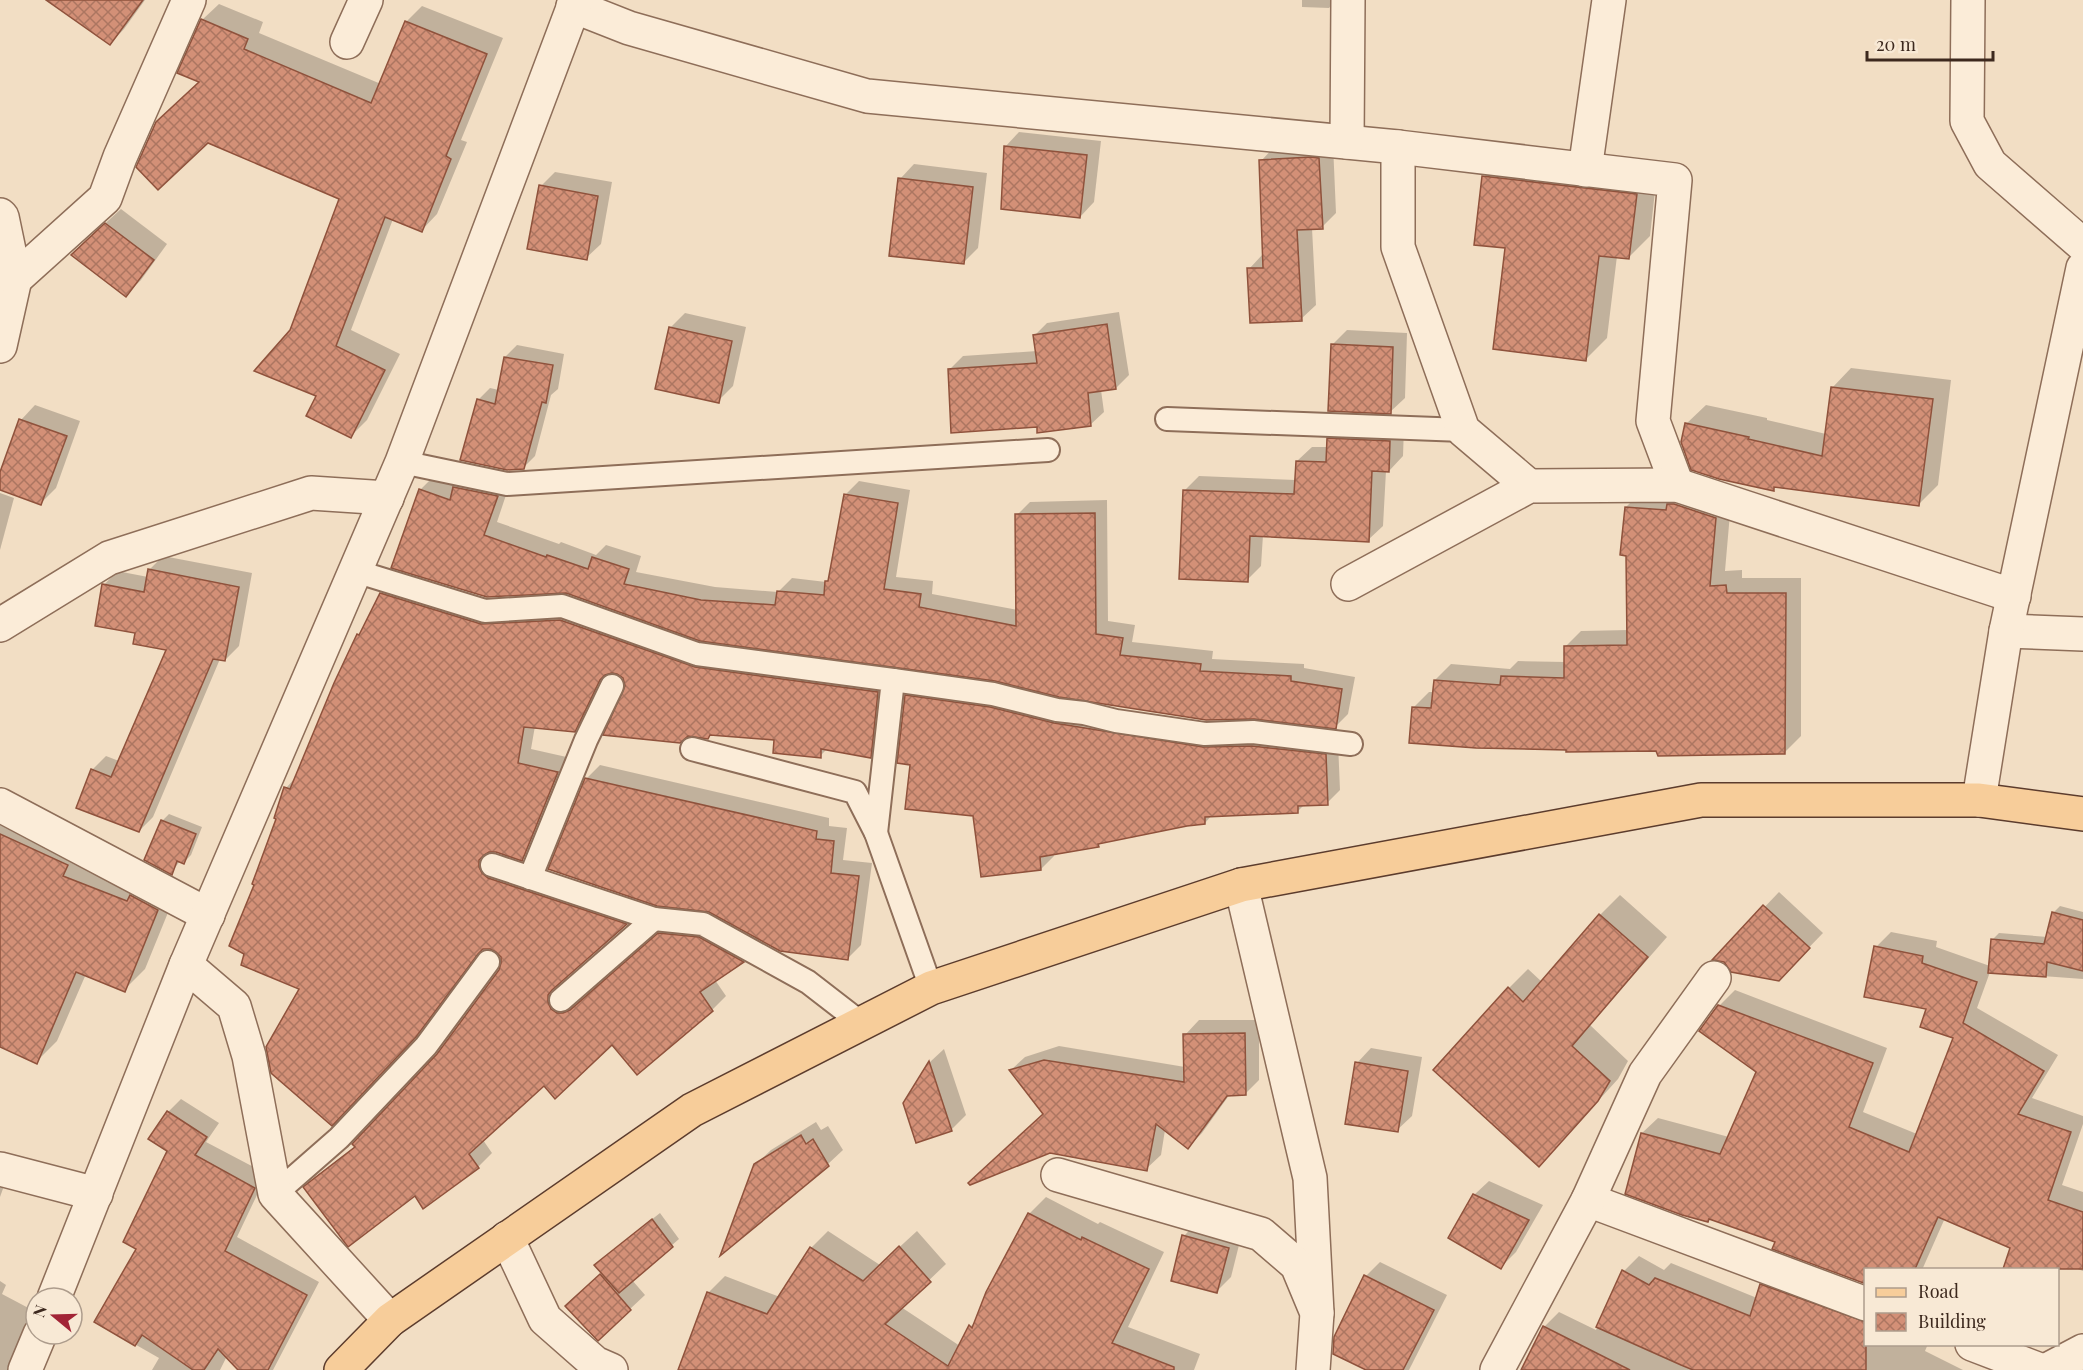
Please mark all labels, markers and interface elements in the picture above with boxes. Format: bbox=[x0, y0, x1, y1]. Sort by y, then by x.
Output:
scale bar bbox=[1867, 24, 1993, 62]
text: 20 m bbox=[1876, 32, 1916, 56]
legend bbox=[1864, 1268, 2059, 1346]
text: Road bbox=[1918, 1279, 1959, 1303]
north arrow bbox=[24, 1286, 84, 1346]
text: N bbox=[28, 1302, 51, 1320]
text: Building bbox=[1918, 1309, 1986, 1333]

